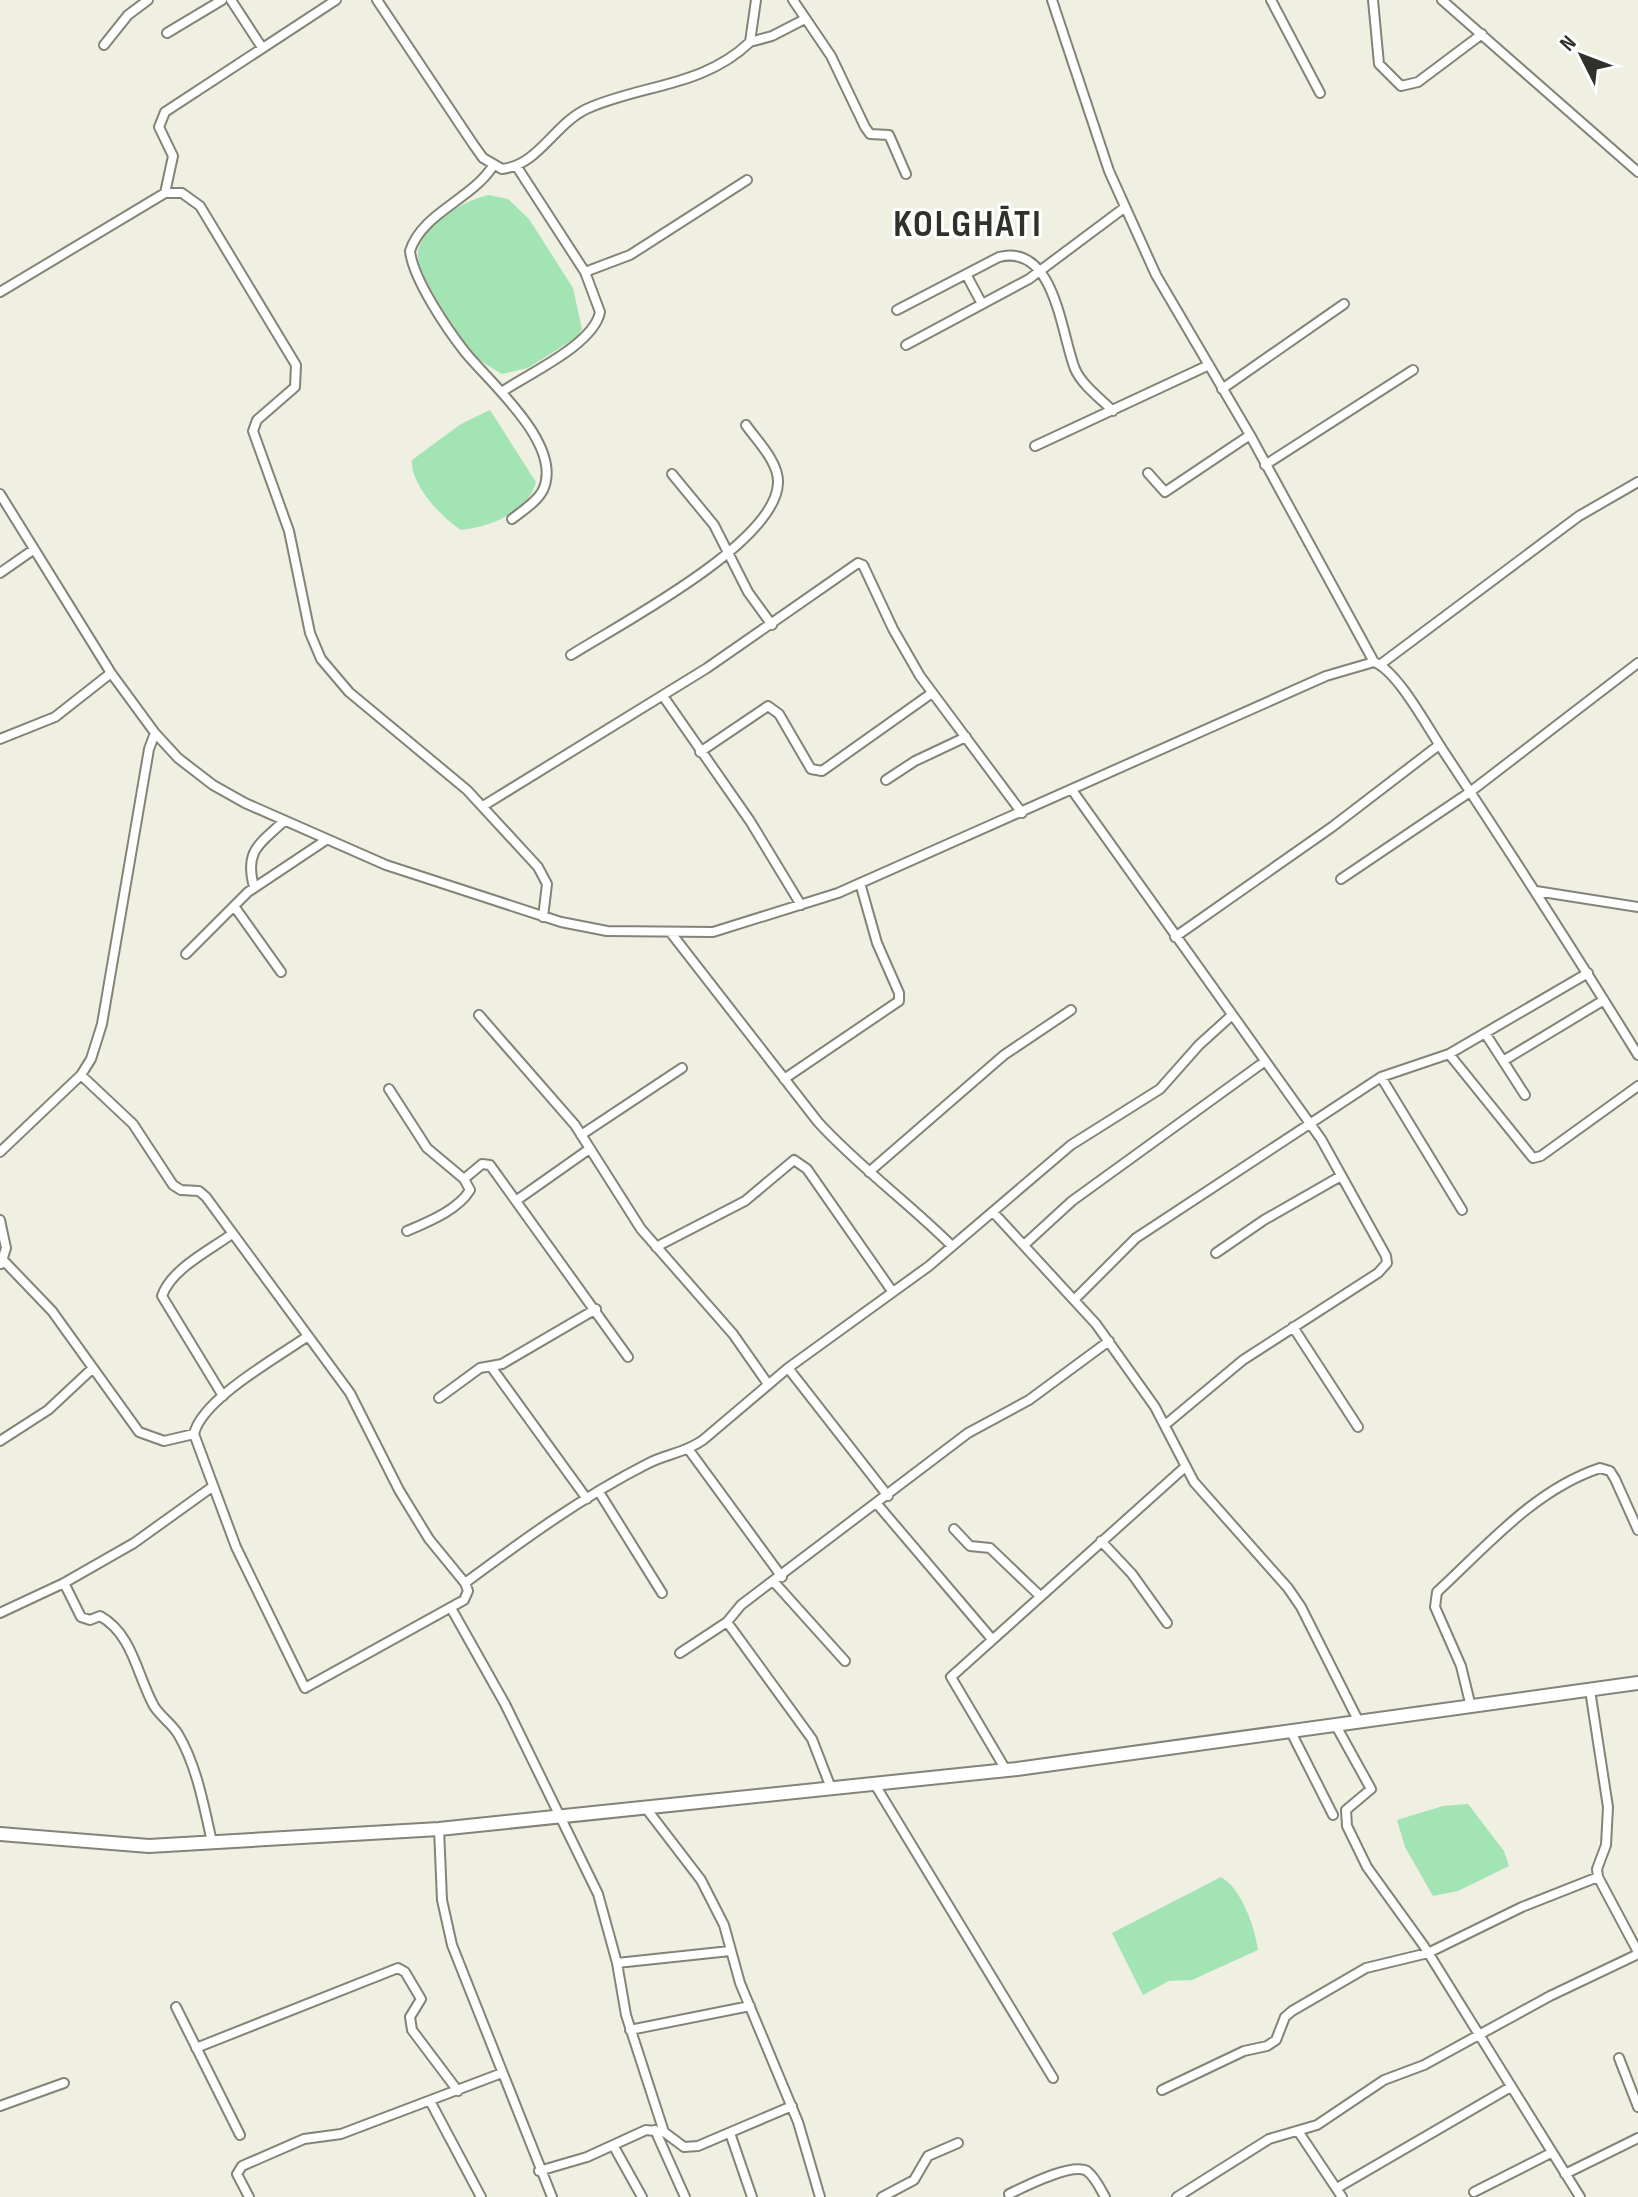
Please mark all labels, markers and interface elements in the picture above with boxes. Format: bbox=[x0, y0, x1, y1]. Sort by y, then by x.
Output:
north arrow bbox=[1542, 16, 1622, 96]
text: N bbox=[1554, 30, 1582, 57]
district label: KOLGHĀTI bbox=[893, 202, 1043, 247]

